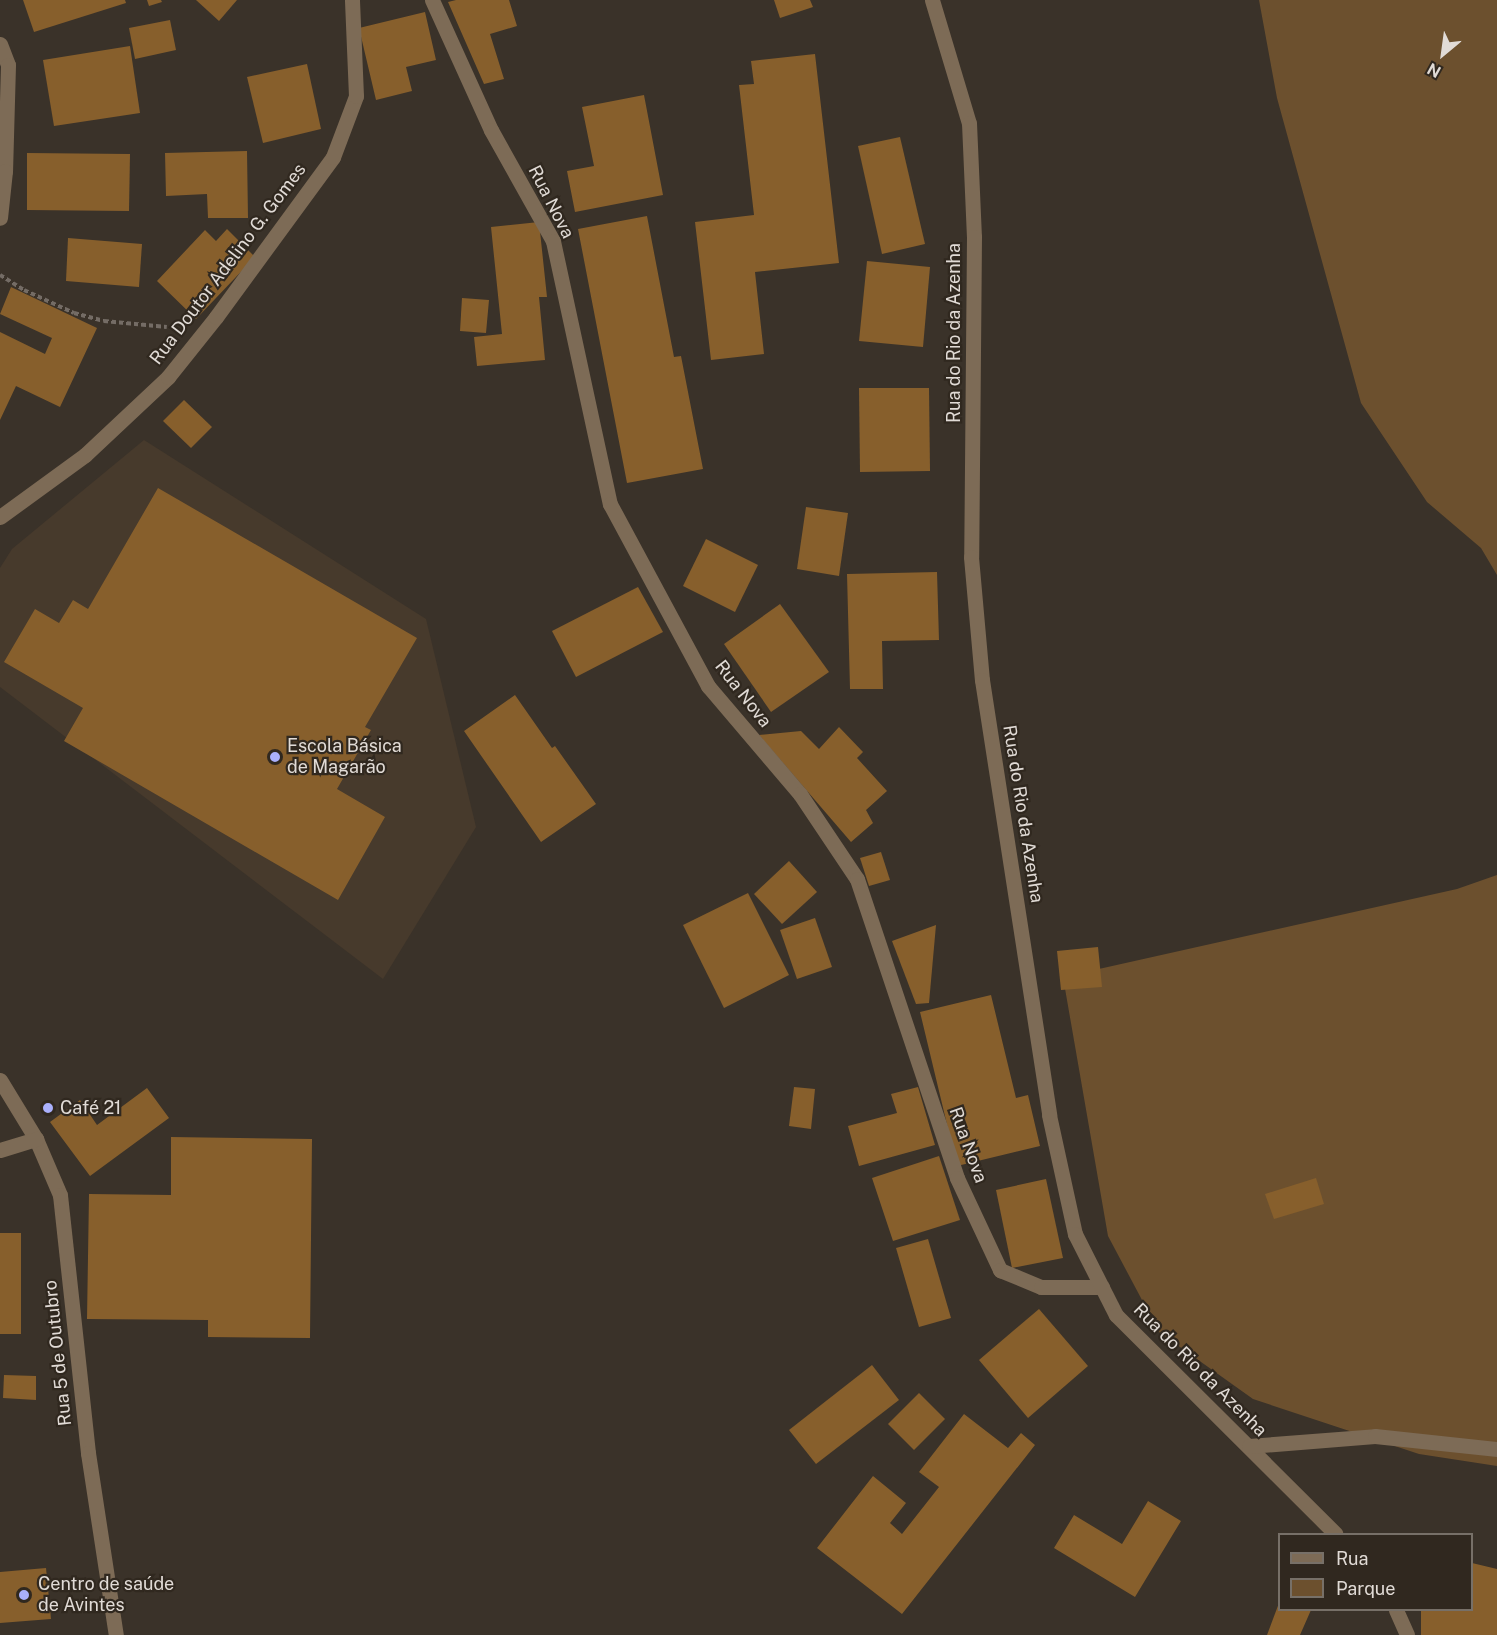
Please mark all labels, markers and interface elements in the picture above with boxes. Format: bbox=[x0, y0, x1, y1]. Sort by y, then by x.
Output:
north arrow bbox=[1413, 24, 1473, 84]
text: N bbox=[1424, 59, 1444, 82]
street label: Rua Doutor Adelino G. Gomes bbox=[145, 159, 311, 369]
street label: Rua Nova bbox=[523, 162, 579, 242]
street label: Rua do Rio da Azenha bbox=[943, 243, 965, 423]
street label: Rua Nova bbox=[710, 656, 776, 732]
street label: Rua do Rio da Azenha bbox=[998, 723, 1048, 905]
place label: Escola Básica de Magarão bbox=[287, 736, 402, 778]
marker: Escola Básica de Magarão bbox=[268, 750, 282, 764]
place label: Café 21 bbox=[60, 1097, 122, 1119]
marker: Café 21 bbox=[41, 1101, 55, 1115]
street label: Rua Nova bbox=[944, 1104, 992, 1186]
street label: Rua 5 de Outubro bbox=[40, 1279, 76, 1427]
street label: Rua do Rio da Azenha bbox=[1129, 1299, 1271, 1441]
legend bbox=[1278, 1533, 1473, 1611]
text: Rua bbox=[1336, 1548, 1368, 1569]
place label: Centro de saúde de Avintes bbox=[38, 1574, 175, 1616]
text: Parque bbox=[1336, 1578, 1396, 1599]
marker: Centro de saúde de Avintes bbox=[15, 1586, 33, 1604]

